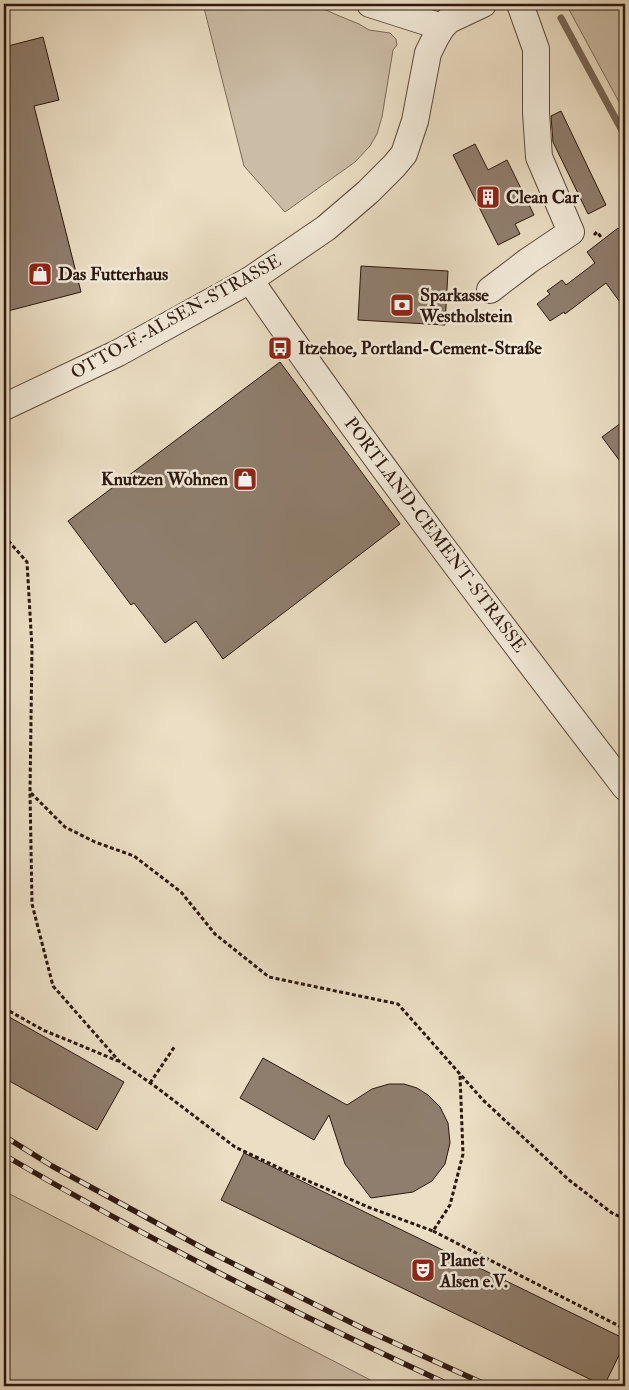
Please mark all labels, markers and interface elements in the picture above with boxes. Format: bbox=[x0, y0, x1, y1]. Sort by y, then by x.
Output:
building icon: Clean Car bbox=[475, 184, 501, 210]
place label: Clean Car bbox=[506, 186, 579, 209]
street label: OTTO-F.-ALSEN-STRASSE bbox=[67, 249, 285, 385]
shop icon: Das Futterhaus bbox=[27, 261, 53, 287]
place label: Das Futterhaus bbox=[58, 263, 168, 286]
place label: Sparkasse Westholstein bbox=[419, 284, 513, 328]
bank icon: Sparkasse Westholstein bbox=[389, 292, 415, 318]
bus stop icon: Itzehoe, Portland-Cement-Straße bbox=[267, 335, 293, 361]
place label: Itzehoe, Portland-Cement-Straße bbox=[298, 337, 542, 360]
street label: PORTLAND-CEMENT-STRASSE bbox=[339, 413, 531, 657]
shop icon: Knutzen Wohnen bbox=[232, 466, 258, 492]
place label: Knutzen Wohnen bbox=[101, 468, 229, 491]
place label: Planet Alsen e.V. bbox=[439, 1249, 508, 1293]
theatre icon: Planet Alsen e.V. bbox=[410, 1257, 436, 1283]

